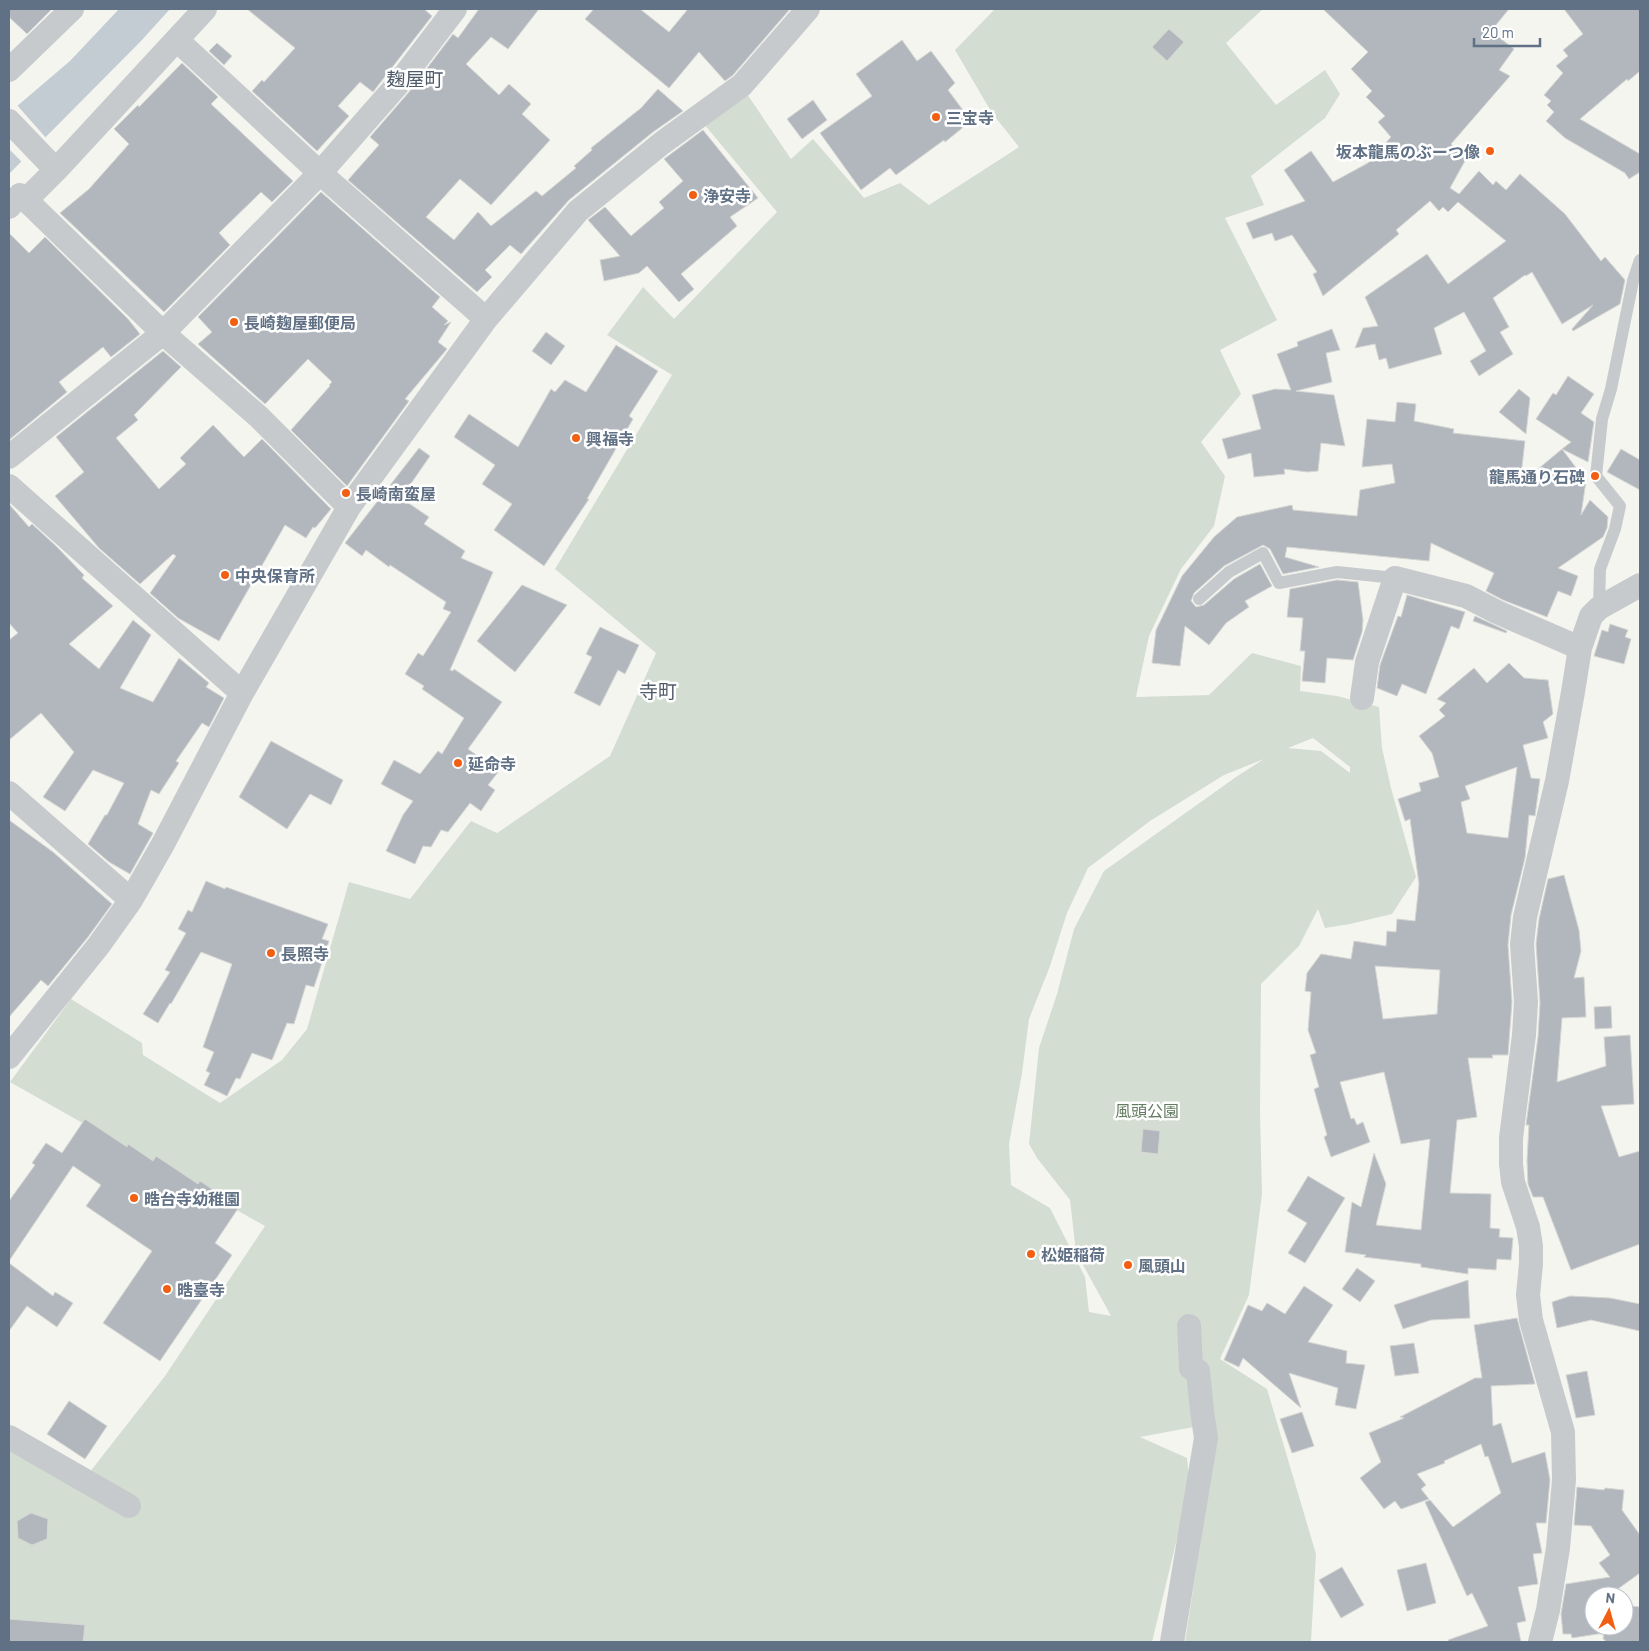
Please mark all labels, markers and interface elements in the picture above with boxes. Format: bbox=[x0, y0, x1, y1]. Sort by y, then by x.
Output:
scale bar bbox=[1474, 15, 1540, 47]
text: 20 m bbox=[1482, 23, 1514, 41]
district label: 麹屋町 bbox=[386, 67, 444, 90]
place label: 三宝寺 bbox=[946, 108, 994, 127]
marker: 三宝寺 bbox=[930, 111, 942, 123]
place label: 坂本龍馬のぶーつ像 bbox=[1336, 142, 1480, 161]
marker: 坂本龍馬のぶーつ像 bbox=[1484, 145, 1496, 157]
place label: 浄安寺 bbox=[703, 186, 751, 205]
marker: 浄安寺 bbox=[687, 189, 699, 201]
place label: 長崎麹屋郵便局 bbox=[244, 313, 356, 332]
marker: 長崎麹屋郵便局 bbox=[228, 316, 240, 328]
place label: 興福寺 bbox=[586, 429, 634, 448]
marker: 興福寺 bbox=[570, 432, 582, 444]
place label: 龍馬通り石碑 bbox=[1489, 467, 1585, 486]
marker: 龍馬通り石碑 bbox=[1589, 470, 1601, 482]
place label: 長崎南蛮屋 bbox=[356, 484, 436, 503]
marker: 長崎南蛮屋 bbox=[340, 487, 352, 499]
place label: 中央保育所 bbox=[235, 566, 315, 585]
marker: 中央保育所 bbox=[219, 569, 231, 581]
district label: 寺町 bbox=[639, 679, 677, 702]
place label: 延命寺 bbox=[468, 754, 516, 773]
marker: 延命寺 bbox=[452, 757, 464, 769]
place label: 長照寺 bbox=[281, 944, 329, 963]
marker: 長照寺 bbox=[265, 947, 277, 959]
park label: 風頭公園 bbox=[1115, 1101, 1179, 1120]
place label: 晧台寺幼稚園 bbox=[144, 1189, 240, 1208]
marker: 晧台寺幼稚園 bbox=[128, 1192, 140, 1204]
place label: 松姫稲荷 bbox=[1041, 1245, 1105, 1264]
marker: 松姫稲荷 bbox=[1025, 1248, 1037, 1260]
place label: 風頭山 bbox=[1138, 1256, 1186, 1275]
marker: 風頭山 bbox=[1122, 1259, 1134, 1271]
place label: 晧臺寺 bbox=[177, 1280, 225, 1299]
marker: 晧臺寺 bbox=[161, 1283, 173, 1295]
north arrow bbox=[1584, 1586, 1634, 1636]
text: N bbox=[1605, 1589, 1616, 1607]

